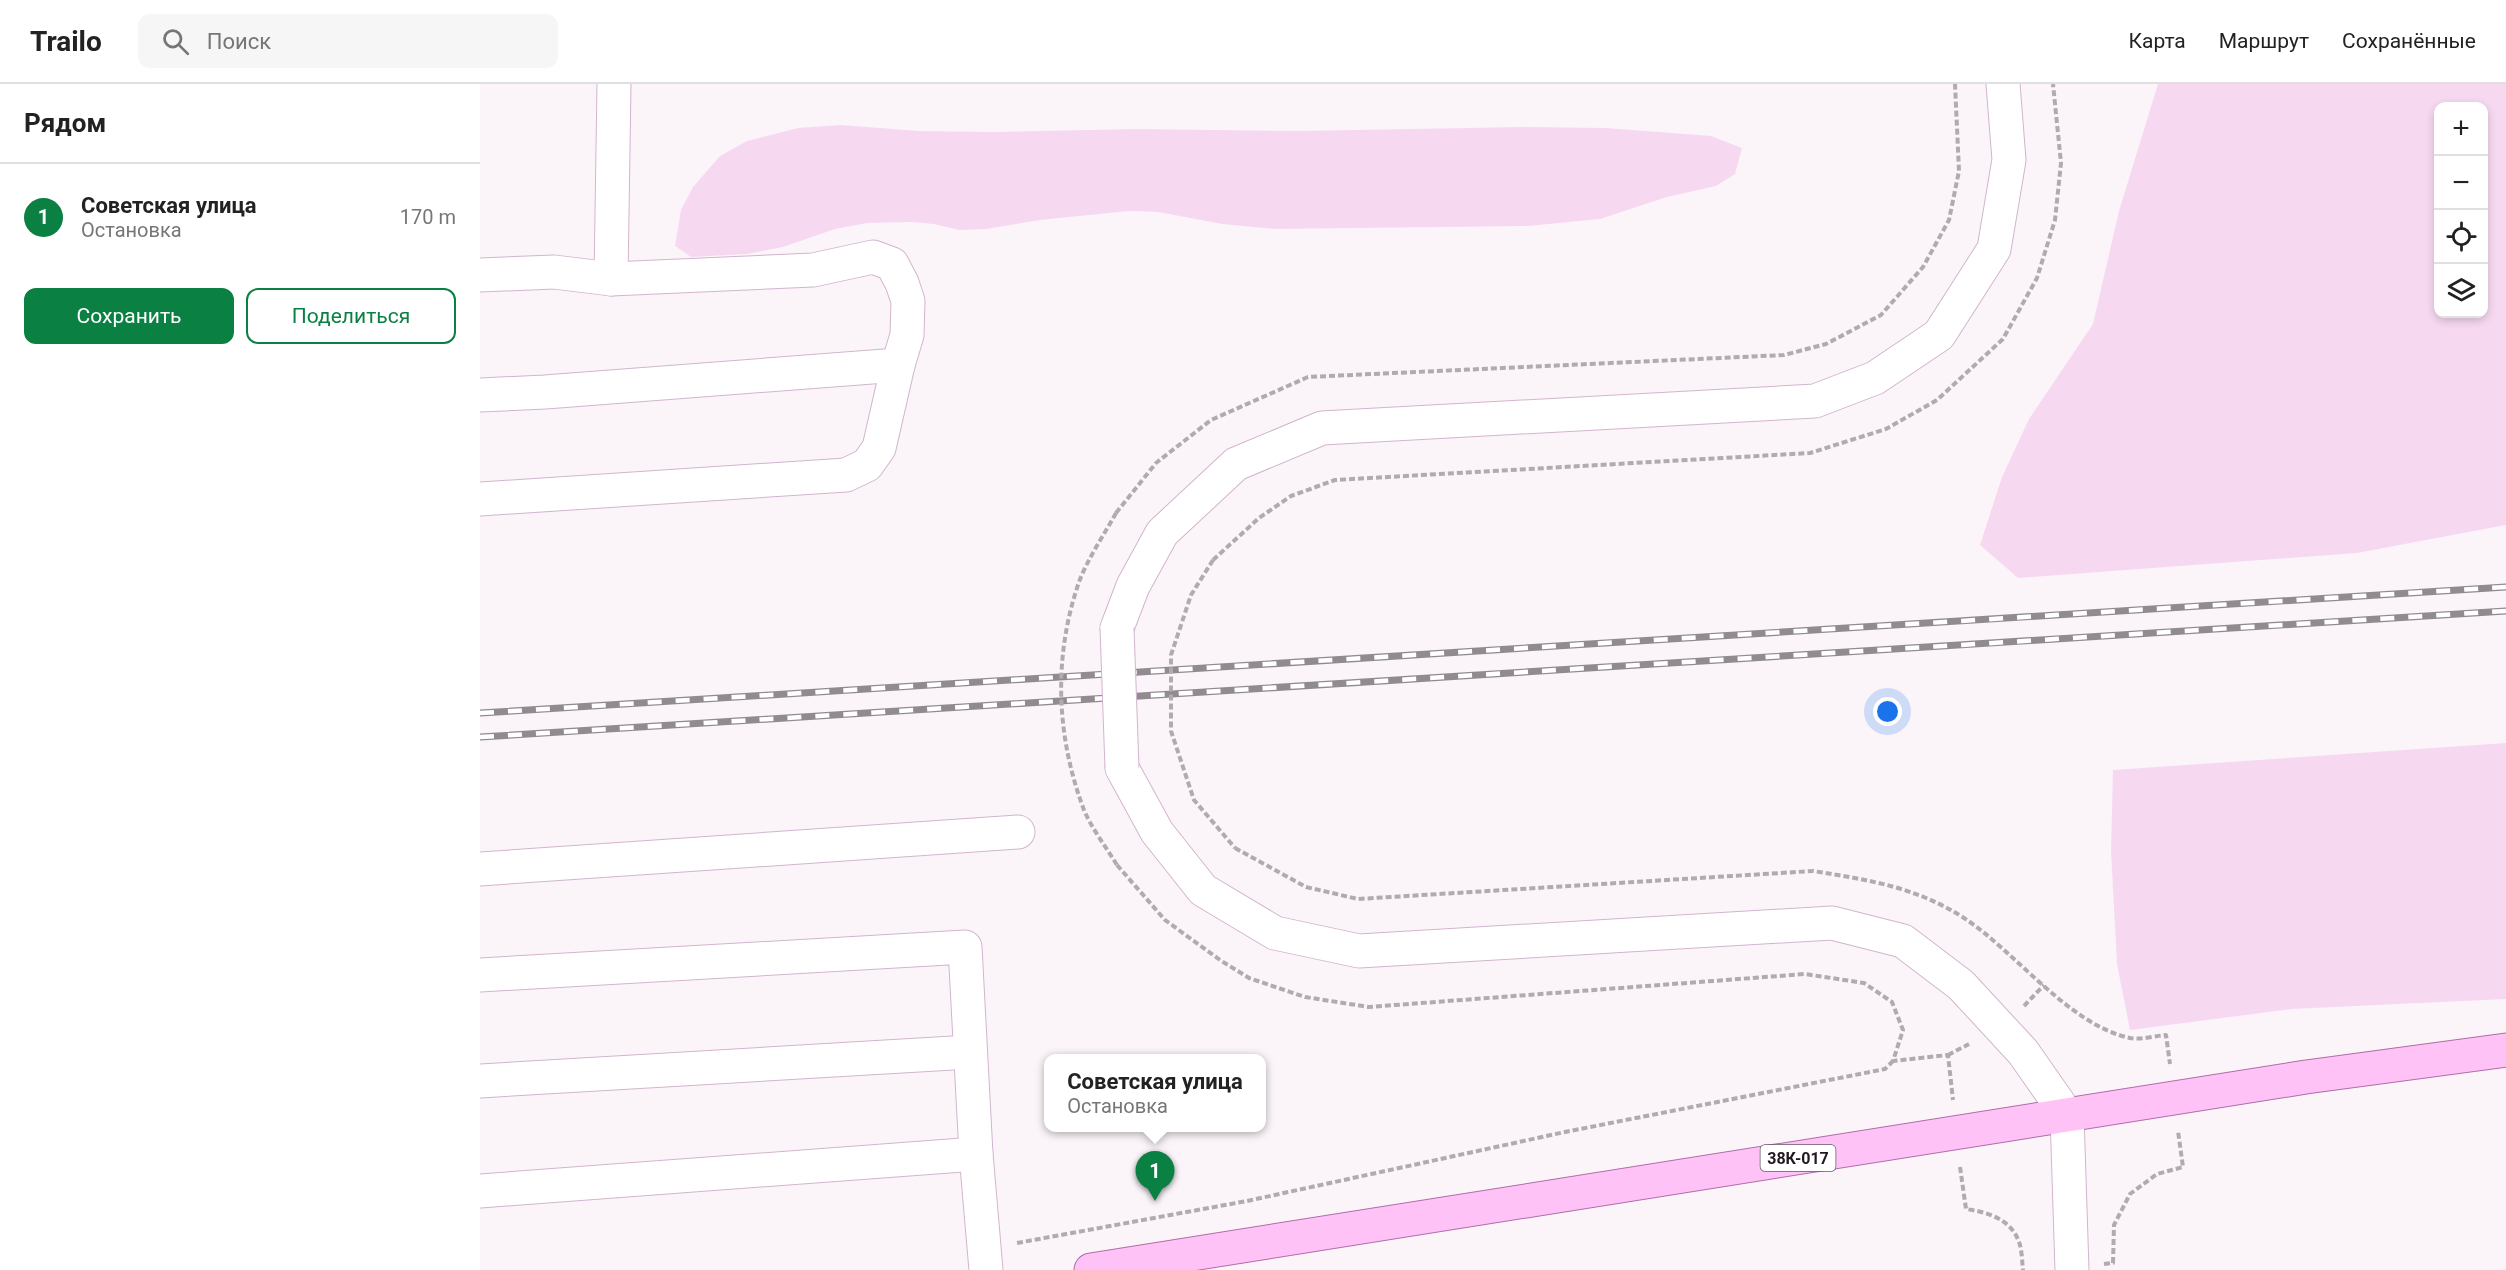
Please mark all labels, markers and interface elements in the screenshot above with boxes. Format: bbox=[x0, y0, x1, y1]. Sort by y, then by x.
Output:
search box bbox=[138, 14, 558, 68]
text: Trailo bbox=[30, 25, 102, 58]
icon: search bbox=[159, 25, 192, 58]
text: Поиск bbox=[207, 29, 271, 54]
text: Карта bbox=[2129, 29, 2186, 53]
text: Маршрут bbox=[2219, 29, 2309, 53]
text: Сохранённые bbox=[2342, 29, 2476, 53]
map controls bbox=[2434, 102, 2488, 318]
button: + bbox=[2434, 102, 2488, 156]
text: Рядом bbox=[24, 108, 106, 138]
button: − bbox=[2434, 156, 2488, 210]
text: Советская улица bbox=[81, 193, 257, 218]
text: 1 bbox=[38, 205, 49, 229]
text: 170 m bbox=[400, 205, 456, 229]
button: locate bbox=[2434, 210, 2488, 264]
text: Остановка bbox=[81, 218, 182, 242]
button: layers bbox=[2434, 264, 2488, 318]
button: Сохранить bbox=[24, 288, 234, 344]
button: Поделиться bbox=[246, 288, 456, 344]
your location bbox=[1873, 697, 1902, 726]
popup bbox=[1044, 1054, 1266, 1132]
text: Советская улица bbox=[1067, 1069, 1243, 1094]
text: Остановка bbox=[1067, 1094, 1168, 1118]
road number: 38К-017 bbox=[1760, 1145, 1836, 1171]
pin: 1 bbox=[1136, 1152, 1174, 1201]

